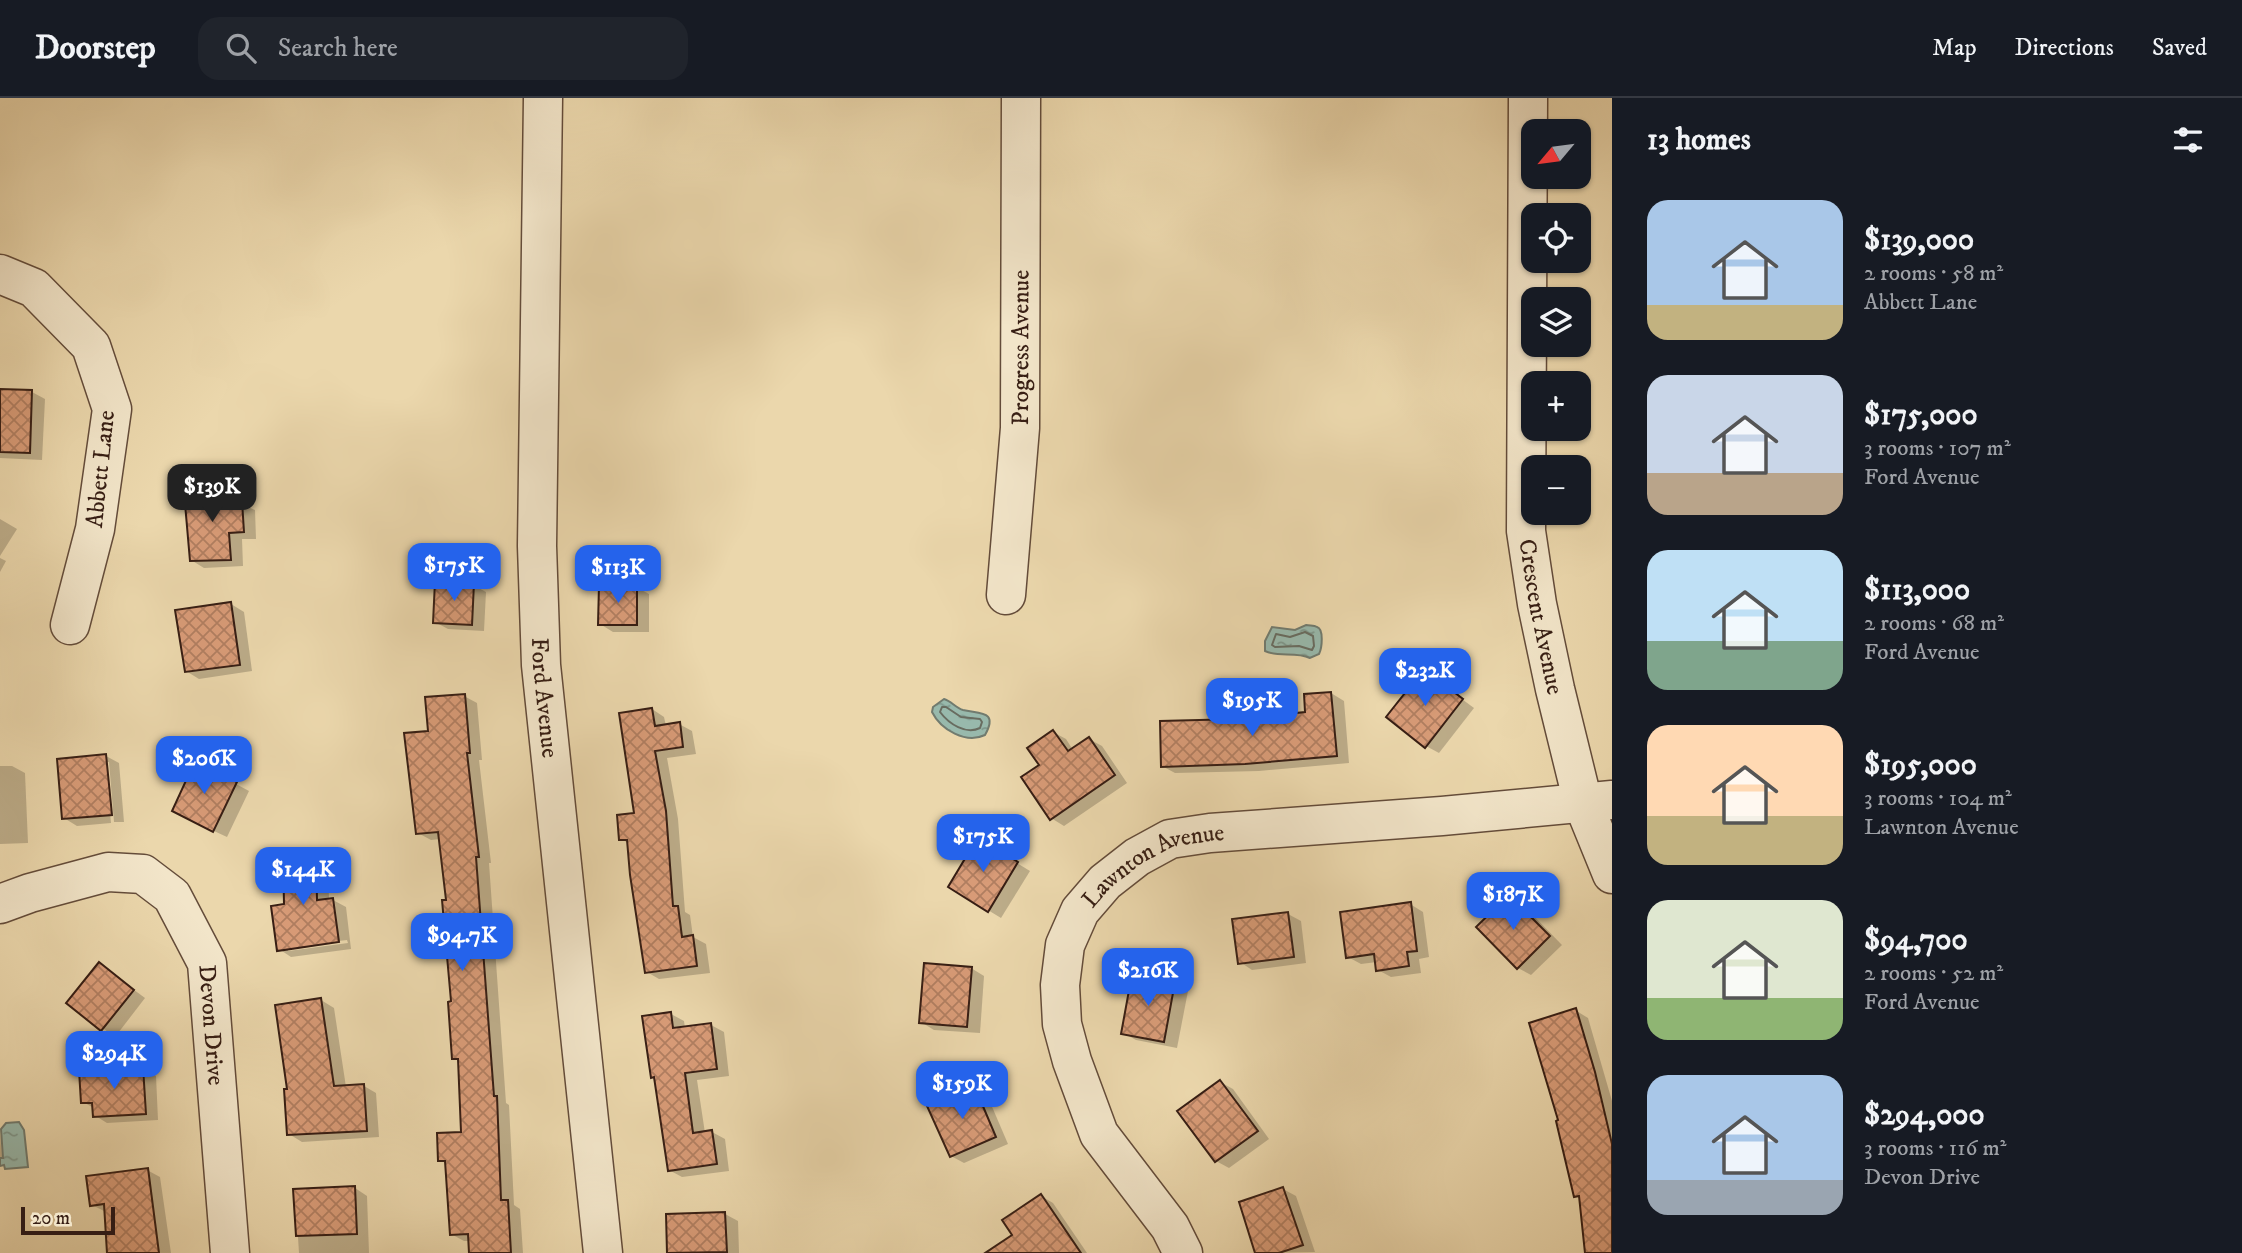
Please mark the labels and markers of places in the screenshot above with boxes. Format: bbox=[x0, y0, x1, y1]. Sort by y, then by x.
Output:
pin: $139K bbox=[163, 464, 261, 524]
pin: $175K bbox=[405, 544, 503, 603]
pin: $113K bbox=[569, 546, 667, 605]
pin: $232K bbox=[1376, 648, 1474, 708]
pin: $195K bbox=[1203, 678, 1301, 738]
pin: $206K bbox=[155, 736, 253, 796]
pin: $175K bbox=[934, 814, 1032, 874]
pin: $144K bbox=[254, 848, 352, 907]
pin: $187K bbox=[1464, 872, 1562, 932]
pin: $94.7K bbox=[405, 914, 519, 973]
pin: $216K bbox=[1099, 948, 1197, 1008]
pin: $294K bbox=[65, 1032, 163, 1091]
pin: $159K bbox=[913, 1062, 1011, 1121]

